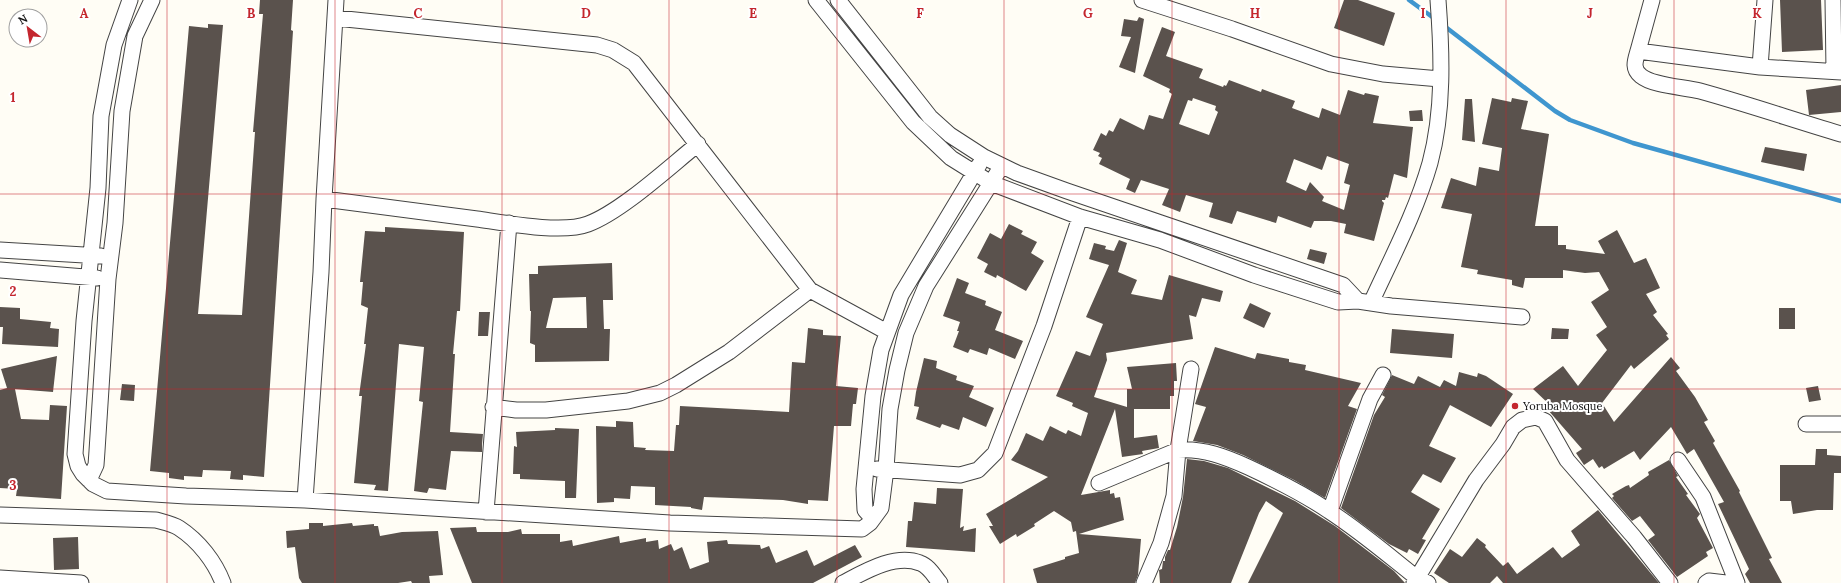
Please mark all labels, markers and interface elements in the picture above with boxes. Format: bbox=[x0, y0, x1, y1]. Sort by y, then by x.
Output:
text: A bbox=[80, 5, 89, 22]
text: B bbox=[247, 5, 256, 22]
text: C bbox=[414, 5, 423, 22]
text: D bbox=[581, 5, 591, 22]
text: E bbox=[749, 5, 757, 22]
text: F bbox=[916, 5, 924, 22]
text: G bbox=[1083, 5, 1093, 22]
text: H bbox=[1250, 5, 1260, 22]
text: I bbox=[1420, 5, 1426, 22]
text: J bbox=[1587, 5, 1593, 22]
text: K bbox=[1752, 5, 1762, 22]
north arrow bbox=[8, 8, 48, 48]
text: N bbox=[16, 11, 31, 28]
text: 1 bbox=[10, 89, 16, 106]
text: 2 bbox=[10, 283, 17, 300]
place label: Yoruba Mosque bbox=[1522, 399, 1602, 413]
marker: Yoruba Mosque bbox=[1510, 401, 1520, 411]
text: 3 bbox=[9, 477, 17, 494]

